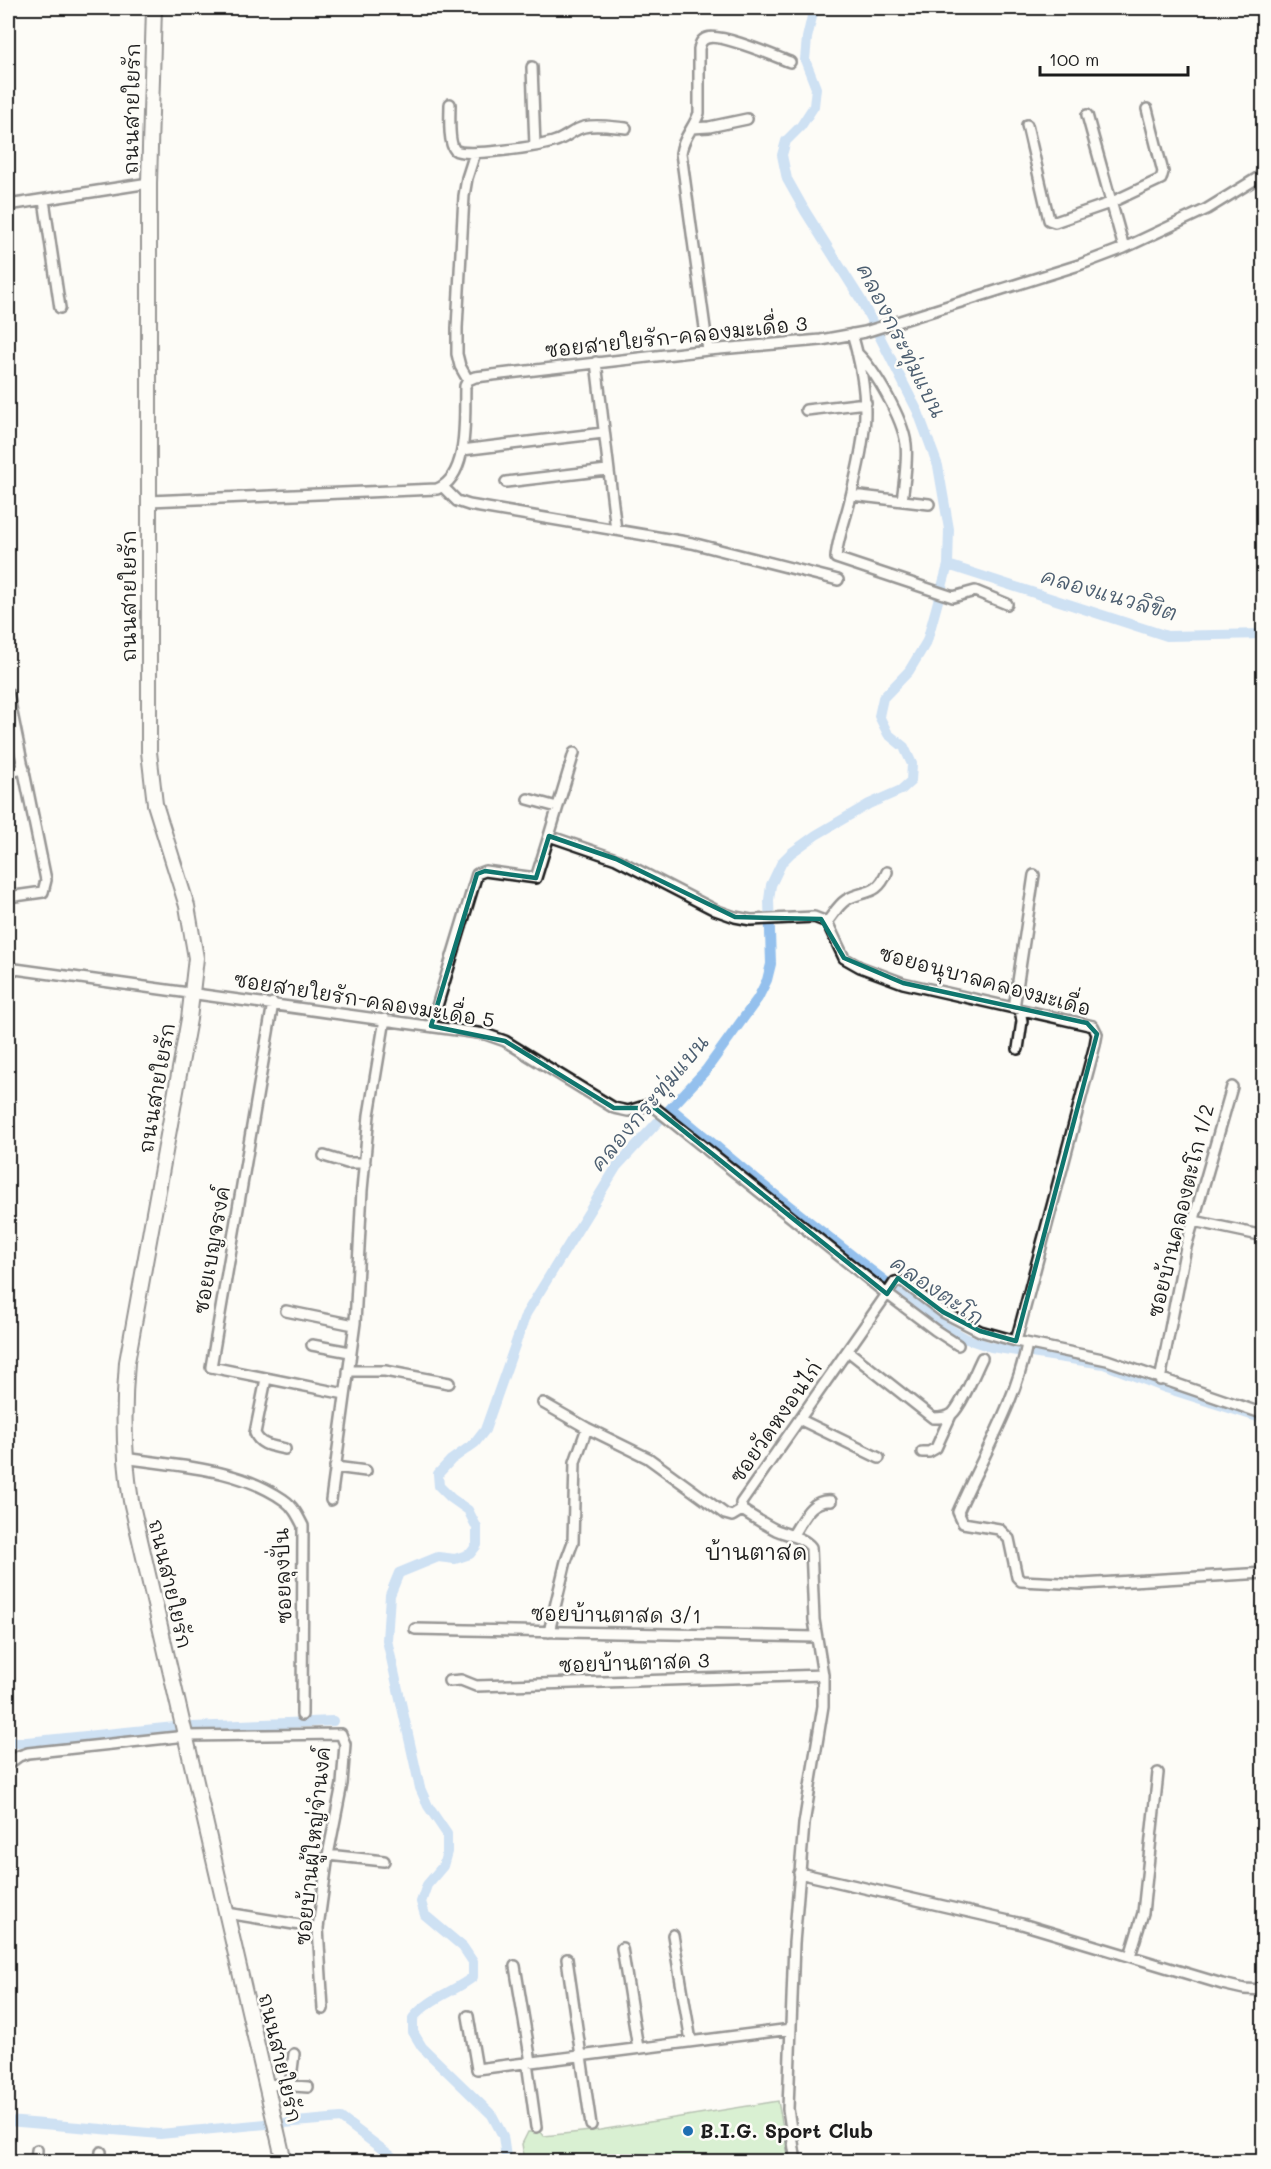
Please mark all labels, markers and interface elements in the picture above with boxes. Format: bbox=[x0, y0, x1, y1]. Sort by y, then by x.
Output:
scale bar bbox=[1040, 39, 1188, 77]
street label: ถนนสายใยรัก bbox=[117, 43, 145, 175]
text: 100 m bbox=[1049, 47, 1099, 71]
water label: คลองกระทุ่มแบน bbox=[848, 258, 953, 424]
street label: ซอยสายใยรัก-คลองมะเดื่อ 3 bbox=[543, 305, 808, 363]
street label: ถนนสายใยรัก bbox=[115, 530, 141, 662]
water label: คลองแนวลิขิต bbox=[1038, 561, 1181, 626]
street label: ซอยอนุบาลคลองมะเดื่อ bbox=[875, 935, 1095, 1025]
street label: ซอยสายใยรัก-คลองมะเดื่อ 5 bbox=[232, 961, 497, 1032]
street label: ถนนสายใยรัก bbox=[132, 1021, 180, 1155]
water label: คลองกระทุ่มแบน bbox=[584, 1028, 717, 1179]
street label: ซอยบ้านคลองตะโก 1/2 bbox=[1141, 1101, 1219, 1320]
street label: ซอยเบญจรงค์ bbox=[187, 1184, 235, 1316]
water label: คลองตะโก bbox=[886, 1249, 990, 1331]
street label: ซอยวัดหงอนไก่ bbox=[723, 1355, 827, 1488]
street label: ถนนสายใยรัก bbox=[143, 1517, 198, 1651]
street label: ซอยลุงปั่น bbox=[263, 1527, 301, 1625]
district label: บ้านตาสด bbox=[704, 1537, 808, 1566]
street label: ซอยบ้านตาสด 3/1 bbox=[530, 1600, 702, 1628]
street label: ซอยบ้านตาสด 3 bbox=[558, 1646, 710, 1678]
street label: ซอยบ้านผู้ใหญ่จำนงค์ bbox=[289, 1745, 338, 1947]
street label: ถนนสายใยรัก bbox=[253, 1991, 308, 2125]
place label: B.I.G. Sport Club bbox=[700, 2117, 873, 2143]
marker: B.I.G. Sport Club bbox=[681, 2124, 695, 2138]

